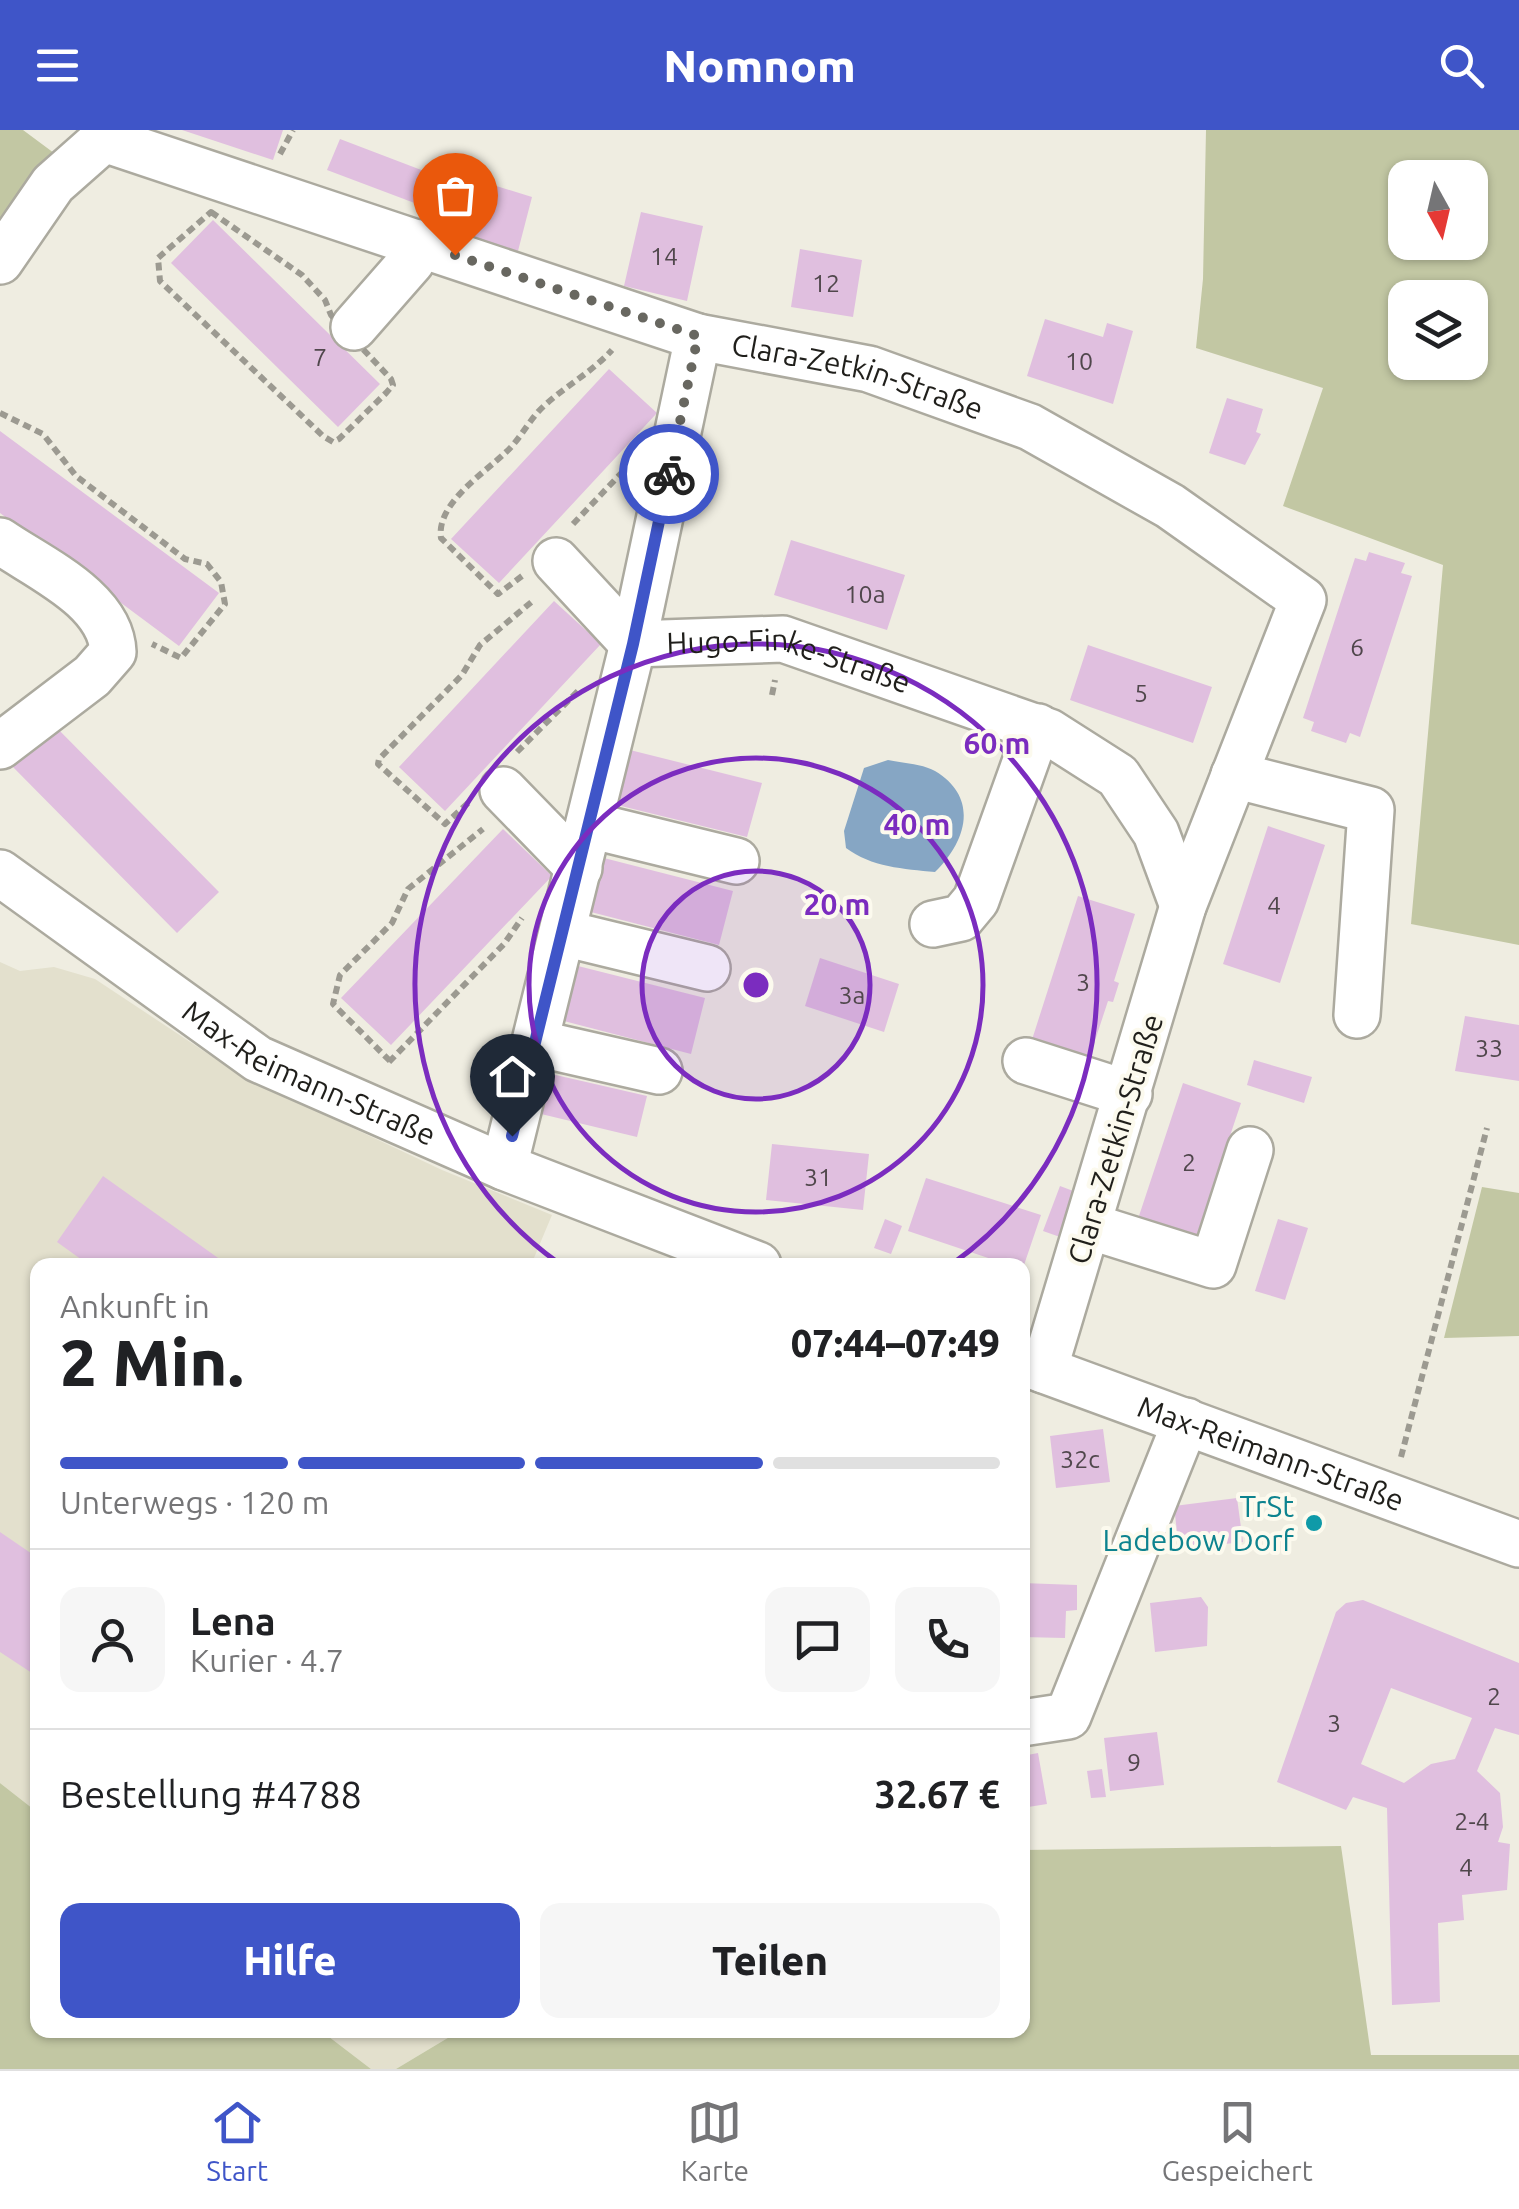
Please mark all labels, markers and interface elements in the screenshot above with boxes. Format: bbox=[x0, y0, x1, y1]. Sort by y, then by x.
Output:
icon: menu bbox=[30, 38, 85, 93]
icon: search bbox=[1434, 38, 1489, 93]
text: Nomnom bbox=[663, 40, 856, 91]
pin bbox=[413, 153, 498, 256]
north arrow bbox=[1388, 160, 1488, 260]
map controls bbox=[1388, 160, 1488, 380]
icon: bag bbox=[428, 168, 483, 223]
house number: 14 bbox=[650, 242, 678, 270]
house number: 12 bbox=[812, 269, 840, 297]
button: layers bbox=[1388, 280, 1488, 380]
street label: Clara-Zetkin-Straße bbox=[729, 327, 988, 426]
house number: 7 bbox=[313, 343, 327, 371]
house number: 10 bbox=[1065, 347, 1093, 375]
courier bbox=[619, 424, 719, 524]
icon: bike bbox=[642, 447, 697, 502]
house number: 10a bbox=[844, 580, 886, 608]
street label: Hugo-Finke-Straße bbox=[666, 622, 915, 699]
house number: 6 bbox=[1350, 633, 1364, 661]
house number: 5 bbox=[1134, 679, 1148, 707]
text: 60 m bbox=[964, 726, 1030, 760]
text: 40 m bbox=[884, 807, 950, 841]
text: 20 m bbox=[804, 887, 870, 921]
house number: 4 bbox=[1267, 891, 1281, 919]
centre of rings bbox=[738, 967, 774, 1003]
house number: 3 bbox=[1076, 968, 1090, 996]
house number: 3a bbox=[839, 981, 865, 1009]
street label: Max-Reimann-Straße bbox=[176, 993, 441, 1152]
street label: Clara-Zetkin-Straße bbox=[1061, 1010, 1169, 1268]
pin bbox=[470, 1034, 555, 1137]
house number: 33 bbox=[1475, 1034, 1503, 1062]
icon: home bbox=[485, 1049, 540, 1104]
house number: 2 bbox=[1182, 1148, 1196, 1176]
house number: 31 bbox=[804, 1163, 832, 1191]
text: Ankunft in bbox=[60, 1288, 210, 1324]
text: 07:44–07:49 bbox=[791, 1322, 1000, 1364]
text: 2 Min. bbox=[60, 1325, 244, 1398]
street label: Max-Reimann-Straße bbox=[1133, 1389, 1409, 1517]
house number: 32c bbox=[1060, 1445, 1100, 1473]
text: Unterwegs · 120 m bbox=[60, 1484, 329, 1520]
place label: TrSt Ladebow Dorf bbox=[1102, 1489, 1295, 1557]
marker: TrSt Ladebow Dorf bbox=[1303, 1512, 1325, 1534]
button: person bbox=[60, 1587, 165, 1692]
button: chat bbox=[765, 1587, 870, 1692]
button: phone bbox=[895, 1587, 1000, 1692]
text: Lena bbox=[190, 1600, 276, 1642]
text: Kurier · 4.7 bbox=[190, 1642, 344, 1678]
house number: 2 bbox=[1487, 1682, 1501, 1710]
house number: 3 bbox=[1327, 1709, 1341, 1737]
house number: 9 bbox=[1127, 1748, 1141, 1776]
text: Bestellung #4788 bbox=[60, 1773, 362, 1815]
text: 32.67 € bbox=[874, 1773, 1000, 1815]
house number: 2-4 bbox=[1454, 1807, 1490, 1835]
house number: 4 bbox=[1459, 1853, 1473, 1881]
button: Hilfe bbox=[60, 1903, 520, 2018]
button: Teilen bbox=[540, 1903, 1000, 2018]
tab: Start bbox=[206, 2095, 268, 2186]
tab: Karte bbox=[681, 2095, 749, 2186]
tab: Gespeichert bbox=[1162, 2095, 1313, 2186]

